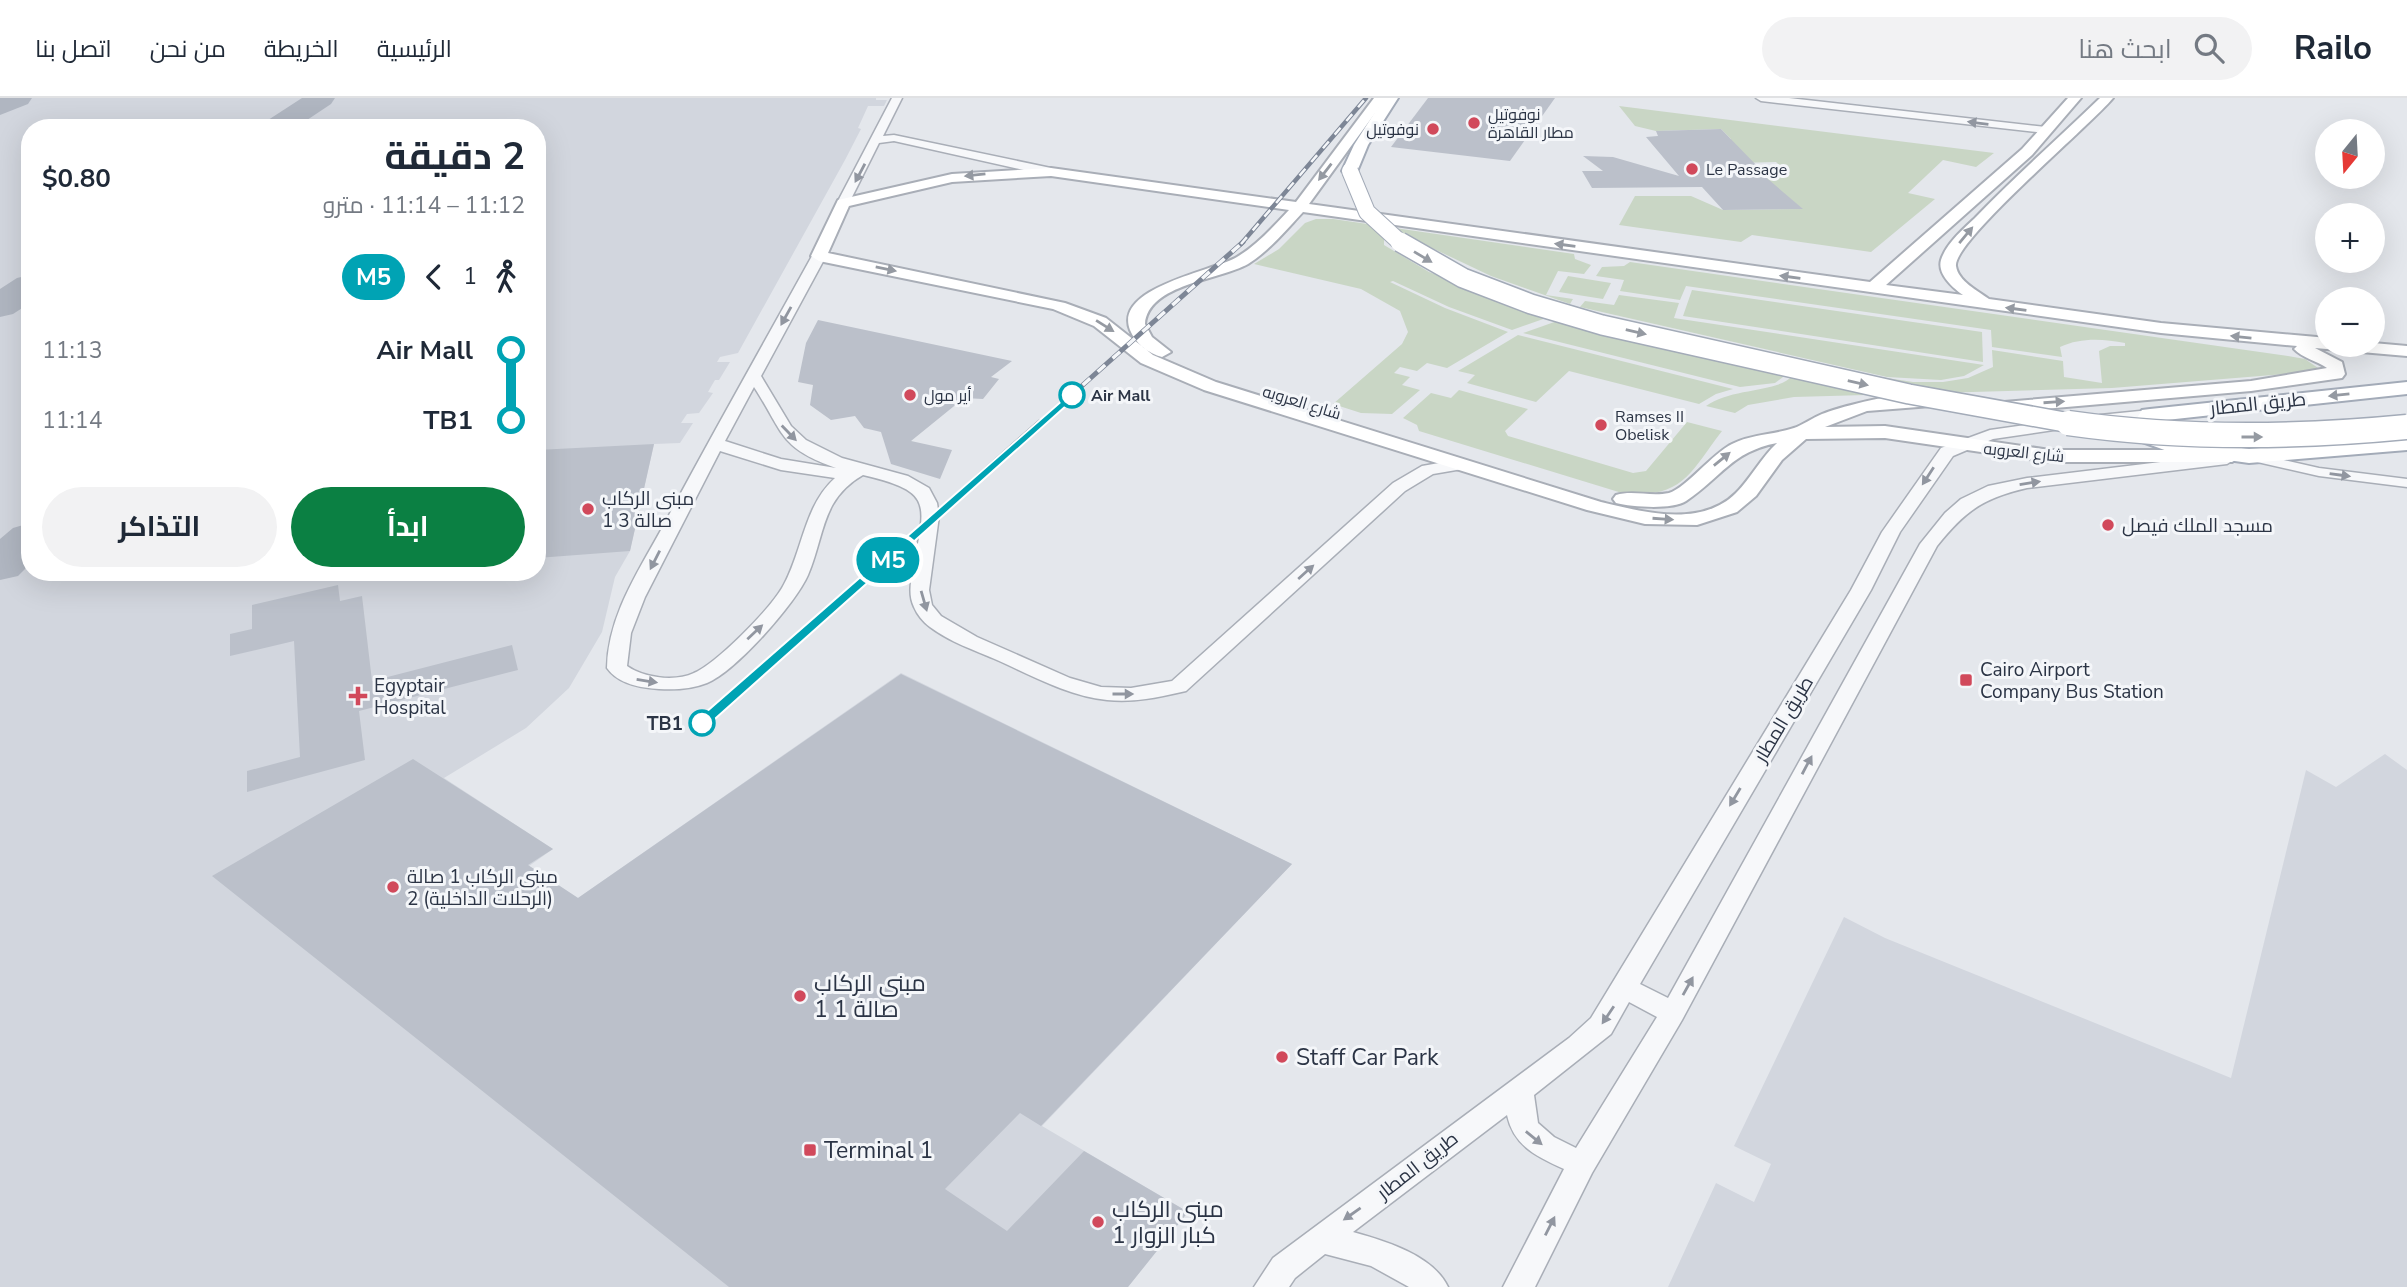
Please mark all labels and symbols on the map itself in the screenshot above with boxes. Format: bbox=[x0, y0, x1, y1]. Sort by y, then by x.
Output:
place label: نوفوتيل مطار القاهرة bbox=[1488, 104, 1574, 144]
marker: نوفوتيل مطار القاهرة bbox=[1466, 115, 1482, 131]
one-way arrow bbox=[1967, 117, 1989, 128]
place label: نوفوتيل bbox=[1366, 119, 1419, 141]
north arrow bbox=[2315, 119, 2385, 189]
marker: نوفوتيل bbox=[1425, 121, 1441, 137]
place label: Le Passage bbox=[1706, 159, 1787, 181]
marker: Le Passage bbox=[1684, 161, 1700, 177]
one-way arrow bbox=[854, 163, 866, 183]
one-way arrow bbox=[1317, 163, 1332, 181]
one-way arrow bbox=[964, 170, 986, 181]
one-way arrow bbox=[1958, 227, 1973, 244]
one-way arrow bbox=[1554, 240, 1576, 251]
one-way arrow bbox=[1413, 251, 1432, 263]
one-way arrow bbox=[875, 264, 897, 275]
one-way arrow bbox=[1779, 272, 1801, 283]
one-way arrow bbox=[2004, 303, 2026, 314]
one-way arrow bbox=[780, 307, 792, 326]
one-way arrow bbox=[1095, 320, 1114, 333]
one-way arrow bbox=[1625, 327, 1647, 338]
one-way arrow bbox=[2230, 331, 2252, 342]
one-way arrow bbox=[1847, 377, 1869, 388]
street label: شارع العروبه bbox=[1260, 381, 1344, 425]
marker: Air Mall bbox=[1059, 382, 1085, 408]
place label: أير مول bbox=[924, 385, 972, 407]
place label: Air Mall bbox=[1091, 385, 1150, 407]
street label: طريق المطار bbox=[2208, 386, 2307, 422]
marker: أير مول bbox=[902, 387, 918, 403]
one-way arrow bbox=[2328, 390, 2350, 401]
one-way arrow bbox=[2044, 396, 2066, 407]
place label: Ramses II Obelisk bbox=[1615, 406, 1684, 446]
marker: Ramses II Obelisk bbox=[1593, 417, 1609, 433]
one-way arrow bbox=[780, 424, 797, 441]
one-way arrow bbox=[2242, 431, 2264, 443]
street label: شارع العروبه bbox=[1982, 438, 2065, 468]
one-way arrow bbox=[1713, 452, 1731, 467]
one-way arrow bbox=[1922, 467, 1935, 486]
one-way arrow bbox=[2329, 470, 2351, 481]
one-way arrow bbox=[2019, 477, 2041, 488]
place label: مبنى الركاب 1 صالة 3 bbox=[602, 486, 694, 534]
marker: مبنى الركاب 1 صالة 3 bbox=[580, 501, 596, 517]
place label: مسجد الملك فيصل bbox=[2122, 513, 2273, 539]
one-way arrow bbox=[1652, 514, 1674, 525]
marker: مسجد الملك فيصل bbox=[2100, 517, 2116, 533]
line badge: M5 bbox=[856, 537, 920, 583]
one-way arrow bbox=[649, 550, 661, 570]
one-way arrow bbox=[1297, 565, 1314, 581]
one-way arrow bbox=[919, 591, 929, 612]
one-way arrow bbox=[746, 625, 763, 641]
place label: Cairo Airport Company Bus Station bbox=[1980, 657, 2164, 705]
street label: طريق المطار bbox=[1747, 672, 1820, 768]
marker: Cairo Airport Company Bus Station bbox=[1958, 672, 1974, 688]
place label: Egyptair Hospital bbox=[374, 673, 446, 721]
one-way arrow bbox=[636, 676, 658, 687]
marker: Egyptair Hospital bbox=[348, 686, 368, 706]
one-way arrow bbox=[1112, 688, 1134, 700]
marker: TB1 bbox=[689, 710, 715, 736]
place label: TB1 bbox=[647, 711, 683, 737]
one-way arrow bbox=[1801, 754, 1813, 774]
one-way arrow bbox=[1729, 788, 1742, 807]
place label: مبنى الركاب 1 صالة 2 (الرحلات الداخلية) bbox=[407, 864, 558, 912]
marker: مبنى الركاب 1 صالة 2 (الرحلات الداخلية) bbox=[385, 879, 401, 895]
place label: مبنى الركاب 1 صالة 1 bbox=[814, 968, 926, 1025]
one-way arrow bbox=[1681, 976, 1693, 996]
marker: مبنى الركاب 1 صالة 1 bbox=[792, 988, 808, 1004]
one-way arrow bbox=[1601, 1006, 1615, 1024]
place label: Staff Car Park bbox=[1296, 1042, 1439, 1073]
marker: Staff Car Park bbox=[1274, 1049, 1290, 1065]
street label: طريق المطار bbox=[1371, 1126, 1464, 1206]
one-way arrow bbox=[1525, 1130, 1543, 1145]
place label: Terminal 1 bbox=[824, 1135, 933, 1166]
marker: Terminal 1 bbox=[802, 1142, 818, 1158]
place label: مبنى الركاب 1 كبار الزوار bbox=[1112, 1194, 1224, 1251]
one-way arrow bbox=[1343, 1207, 1361, 1221]
marker: مبنى الركاب 1 كبار الزوار bbox=[1090, 1214, 1106, 1230]
one-way arrow bbox=[1545, 1216, 1556, 1236]

